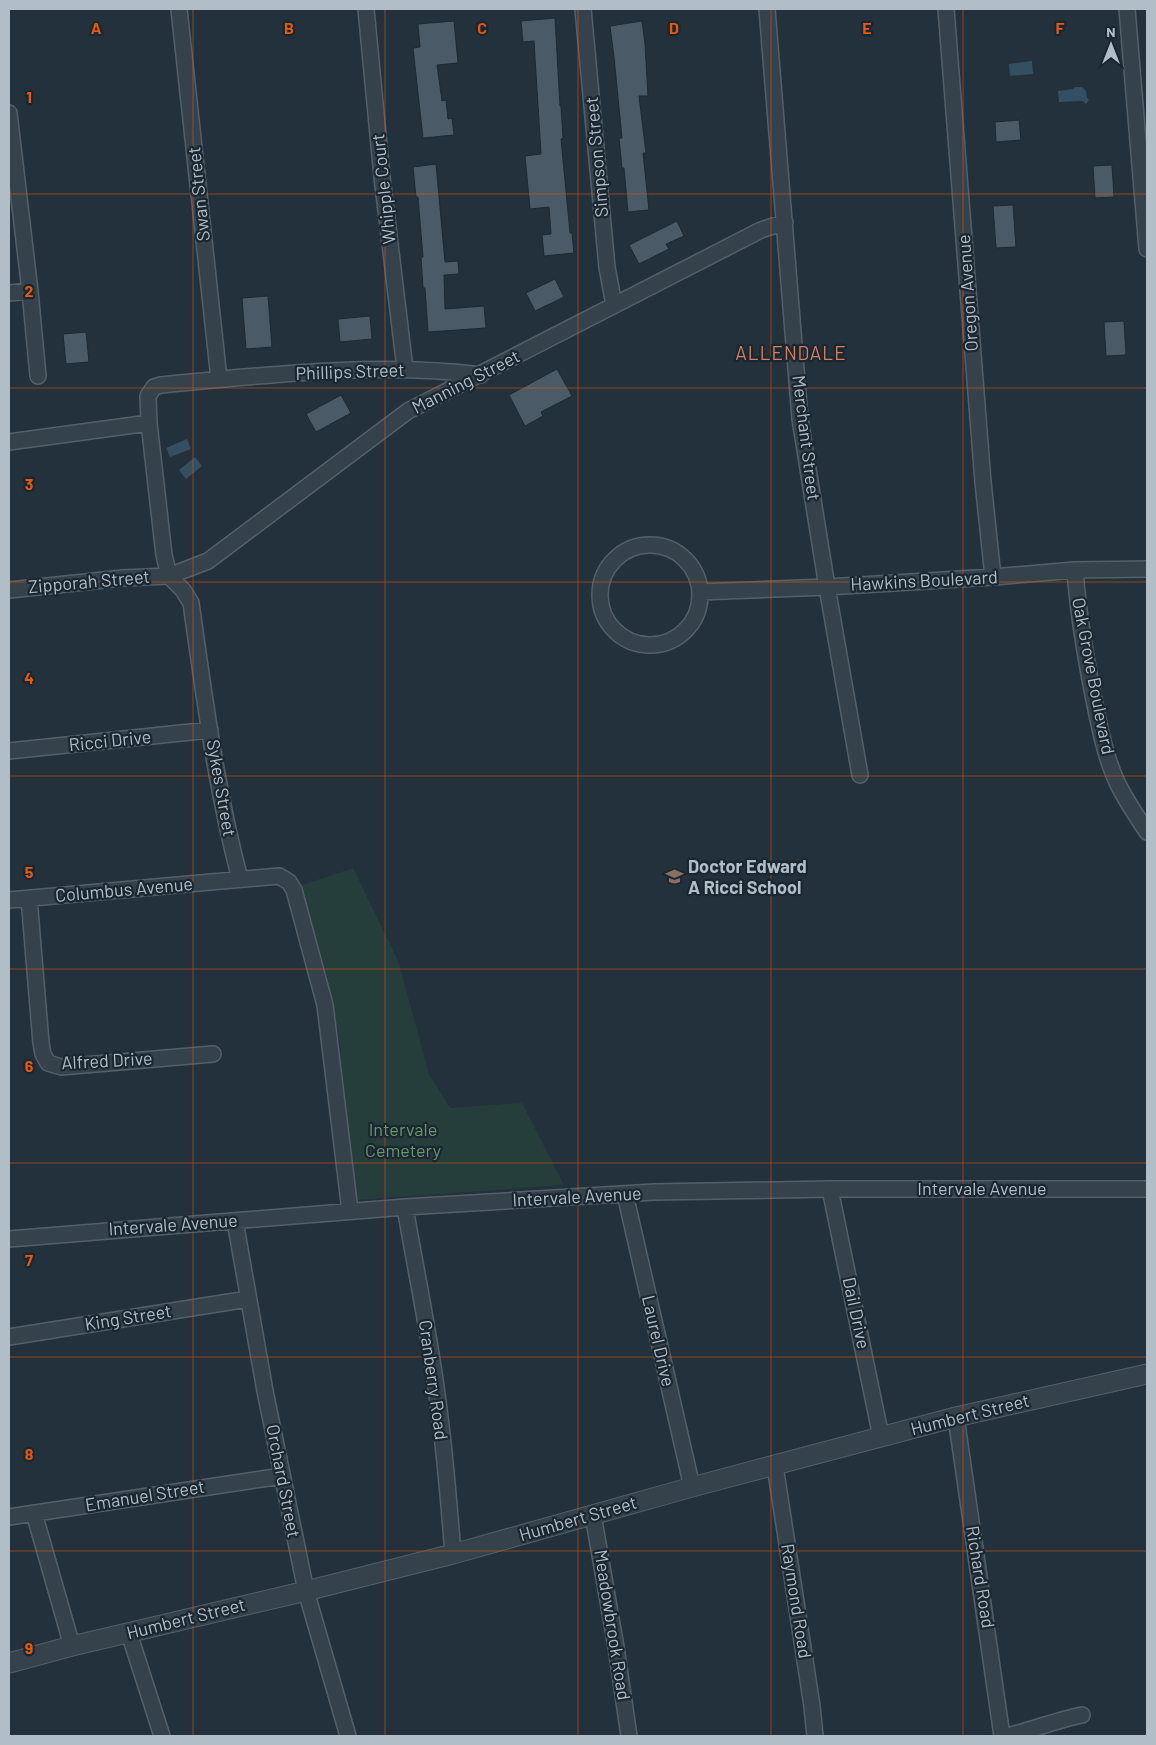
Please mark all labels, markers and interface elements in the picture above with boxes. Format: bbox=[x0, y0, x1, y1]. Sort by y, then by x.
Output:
text: A bbox=[91, 18, 102, 37]
text: B bbox=[284, 18, 294, 37]
text: C bbox=[477, 18, 487, 37]
text: D bbox=[669, 18, 679, 37]
text: E bbox=[862, 18, 872, 37]
text: F bbox=[1056, 18, 1065, 37]
north arrow bbox=[1086, 20, 1136, 70]
text: N bbox=[1106, 23, 1116, 40]
text: 1 bbox=[26, 87, 32, 106]
street label: Simpson Street bbox=[580, 96, 612, 218]
street label: Whipple Court bbox=[366, 133, 400, 245]
street label: Swan Street bbox=[182, 146, 214, 242]
street label: Oregon Avenue bbox=[952, 234, 982, 352]
text: 2 bbox=[25, 281, 34, 300]
district label: ALLENDALE bbox=[735, 341, 847, 364]
street label: Manning Street bbox=[408, 344, 523, 418]
street label: Phillips Street bbox=[295, 358, 405, 384]
street label: Merchant Street bbox=[788, 374, 826, 502]
text: 3 bbox=[25, 474, 33, 493]
street label: Zipporah Street bbox=[27, 565, 151, 597]
street label: Hawkins Boulevard bbox=[850, 565, 998, 595]
street label: Oak Grove Boulevard bbox=[1068, 595, 1120, 756]
text: 4 bbox=[24, 668, 34, 687]
street label: Ricci Drive bbox=[68, 725, 152, 755]
street label: Sykes Street bbox=[203, 737, 241, 838]
place label: Doctor Edward A Ricci School bbox=[688, 855, 807, 898]
text: 5 bbox=[25, 862, 34, 881]
school or university icon: Doctor Edward A Ricci School bbox=[664, 867, 684, 887]
street label: Columbus Avenue bbox=[54, 872, 194, 906]
street label: Alfred Drive bbox=[61, 1047, 153, 1073]
text: 6 bbox=[25, 1056, 34, 1075]
park label: Intervale Cemetery bbox=[365, 1118, 441, 1161]
street label: Intervale Avenue bbox=[917, 1177, 1047, 1199]
street label: Intervale Avenue bbox=[512, 1182, 642, 1210]
street label: Intervale Avenue bbox=[108, 1209, 238, 1239]
text: 7 bbox=[25, 1250, 33, 1269]
street label: Dail Drive bbox=[839, 1275, 875, 1351]
street label: Laurel Drive bbox=[638, 1293, 680, 1389]
street label: King Street bbox=[83, 1299, 173, 1335]
street label: Cranberry Road bbox=[415, 1318, 453, 1441]
street label: Humbert Street bbox=[908, 1389, 1031, 1439]
street label: Orchard Street bbox=[262, 1422, 306, 1539]
text: 8 bbox=[25, 1444, 34, 1463]
street label: Emanuel Street bbox=[83, 1475, 206, 1515]
street label: Humbert Street bbox=[516, 1491, 639, 1545]
street label: Richard Road bbox=[962, 1524, 1000, 1630]
street label: Raymond Road bbox=[777, 1542, 817, 1660]
street label: Meadowbrook Road bbox=[590, 1548, 636, 1702]
street label: Humbert Street bbox=[124, 1593, 247, 1643]
text: 9 bbox=[25, 1638, 33, 1657]

